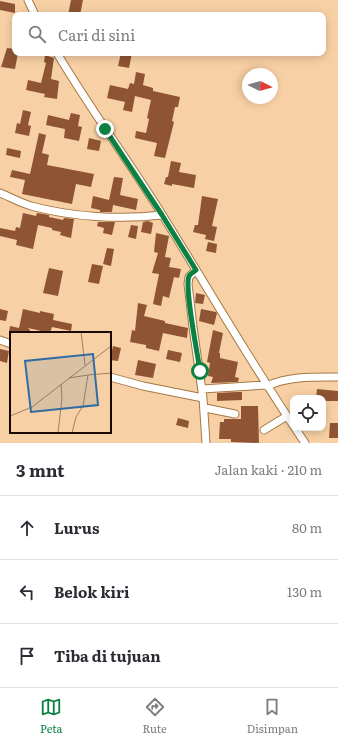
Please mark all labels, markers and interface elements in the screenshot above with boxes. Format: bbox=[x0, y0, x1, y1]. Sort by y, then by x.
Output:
search box bbox=[12, 12, 326, 56]
icon: search bbox=[26, 23, 48, 45]
text: Cari di sini bbox=[58, 23, 135, 46]
north arrow bbox=[242, 68, 278, 104]
route end bbox=[96, 120, 114, 138]
inset map bbox=[10, 332, 111, 433]
route start bbox=[191, 362, 209, 380]
map controls bbox=[290, 395, 326, 431]
button: locate bbox=[290, 395, 326, 431]
text: 3 mnt bbox=[16, 457, 65, 482]
text: Jalan kaki · 210 m bbox=[215, 460, 322, 479]
text: Lurus bbox=[54, 516, 99, 539]
icon: ahead bbox=[16, 517, 38, 539]
text: 80 m bbox=[292, 518, 322, 537]
text: Belok kiri bbox=[54, 580, 130, 603]
icon: left bbox=[16, 581, 38, 603]
text: 130 m bbox=[287, 582, 322, 601]
text: Tiba di tujuan bbox=[54, 644, 161, 667]
icon: arrive bbox=[16, 645, 38, 667]
tab: Peta bbox=[40, 696, 62, 736]
tab: Rute bbox=[143, 696, 167, 736]
tab: Disimpan bbox=[247, 696, 298, 736]

